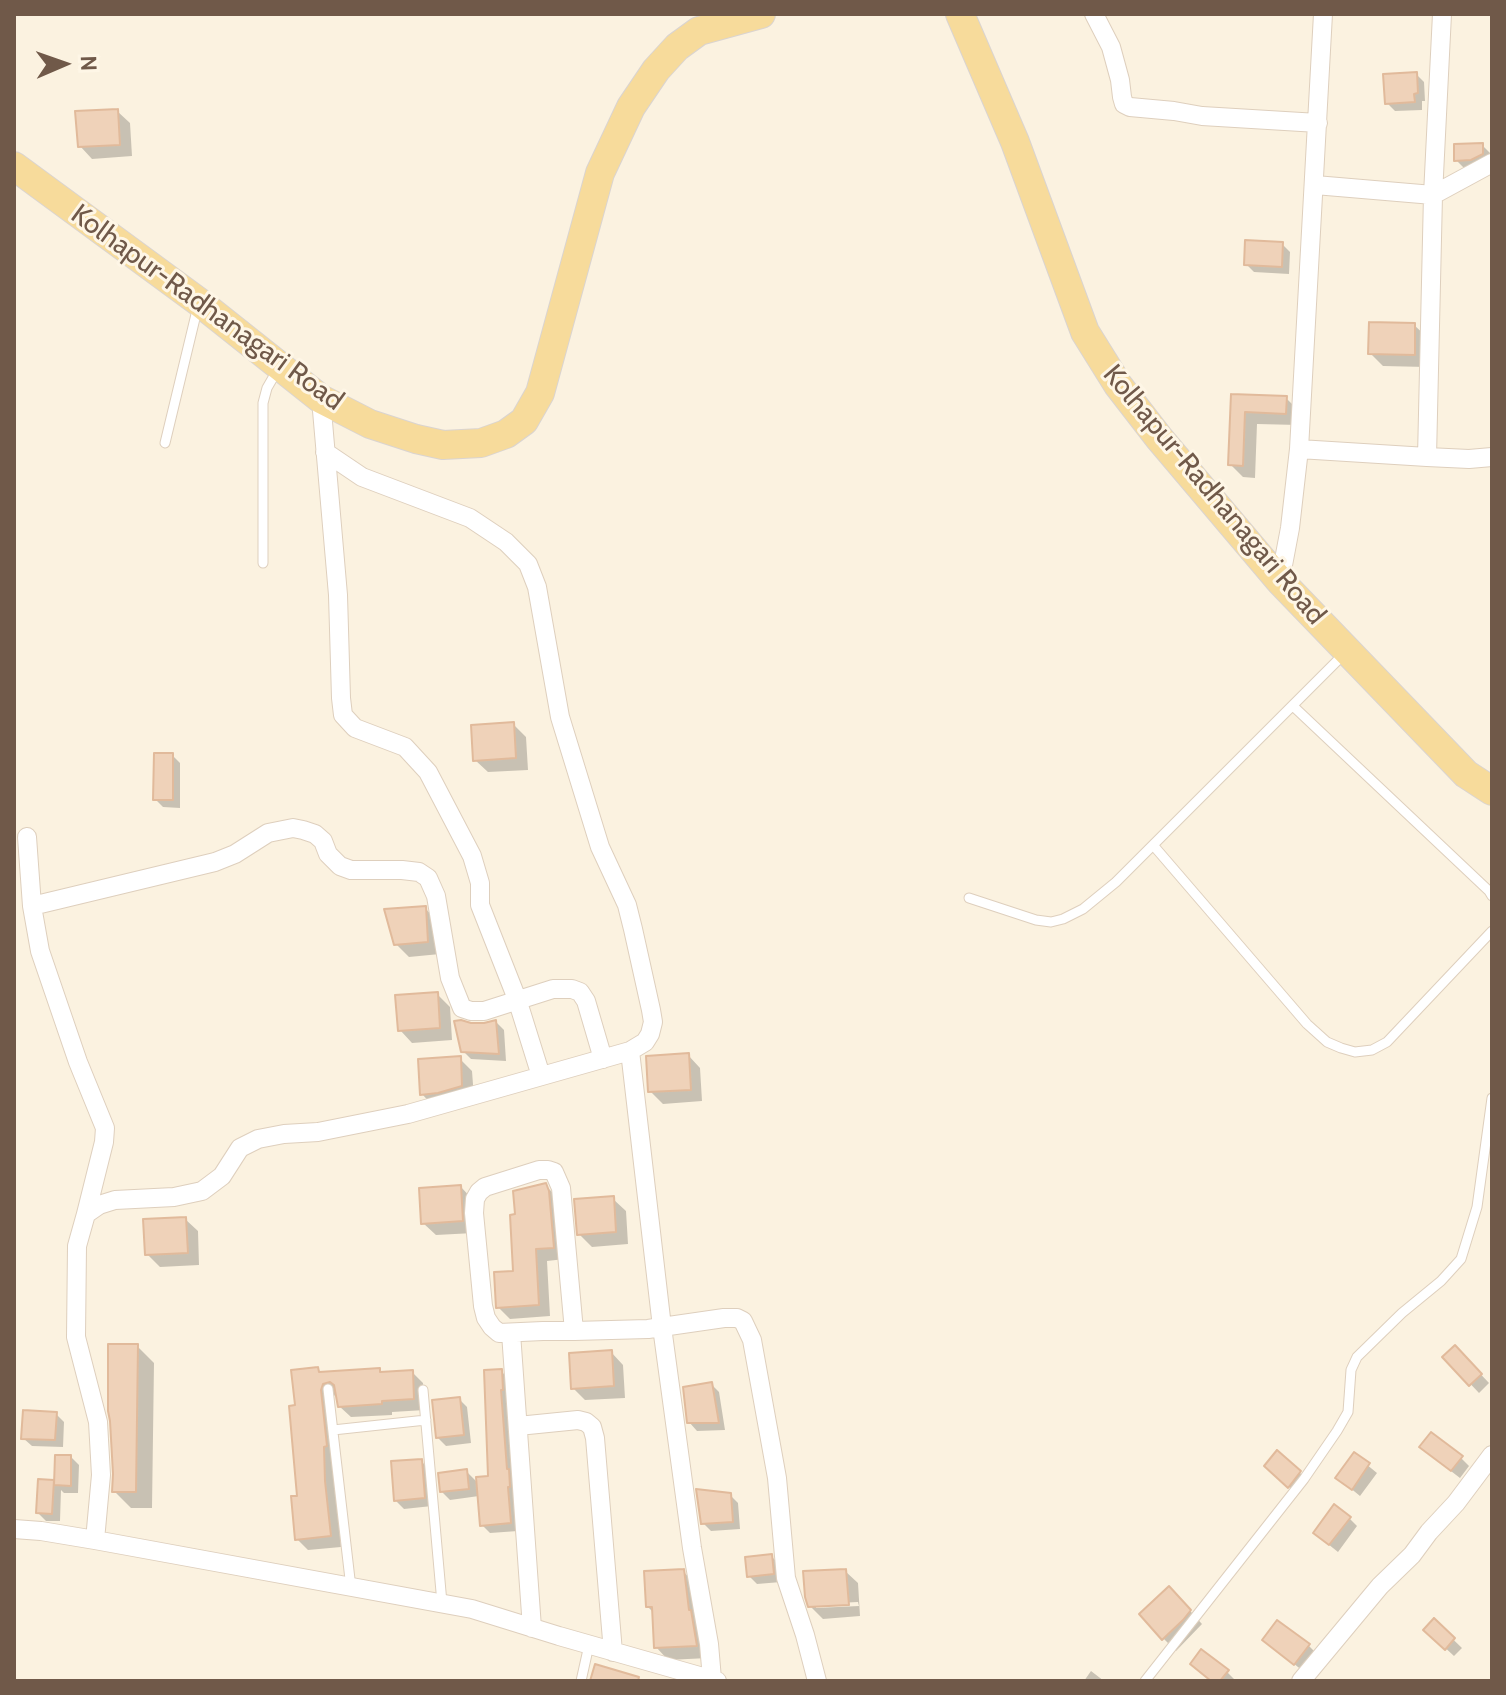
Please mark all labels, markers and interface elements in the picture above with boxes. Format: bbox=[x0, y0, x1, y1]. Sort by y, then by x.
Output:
north arrow bbox=[24, 24, 104, 104]
text: N bbox=[75, 55, 102, 71]
street label: Kolhapur-Radhanagari Road bbox=[64, 198, 350, 418]
street label: Kolhapur-Radhanagari Road bbox=[1096, 358, 1332, 632]

